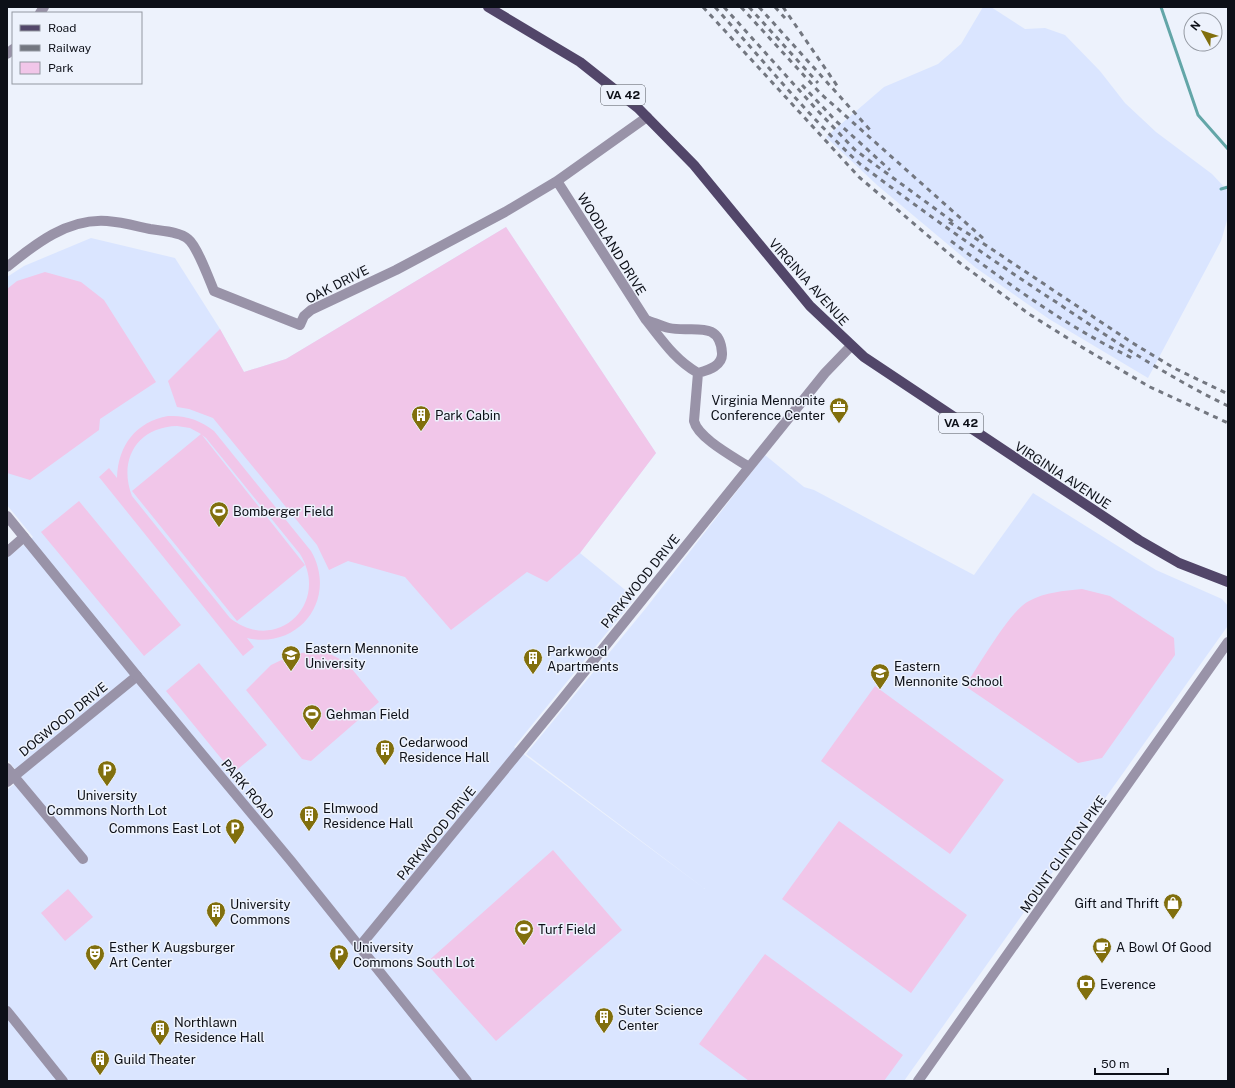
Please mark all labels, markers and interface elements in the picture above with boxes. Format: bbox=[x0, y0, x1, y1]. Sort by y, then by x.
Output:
legend bbox=[12, 12, 142, 84]
north arrow bbox=[1183, 12, 1223, 52]
text: N bbox=[1188, 19, 1203, 33]
text: Road bbox=[48, 21, 76, 35]
text: Railway bbox=[48, 41, 92, 55]
text: Park bbox=[48, 61, 74, 75]
road number: VA 42 bbox=[601, 85, 645, 105]
street label: WOODLAND DRIVE bbox=[574, 190, 649, 298]
street label: VIRGINIA AVENUE bbox=[766, 236, 852, 329]
street label: OAK DRIVE bbox=[303, 262, 371, 307]
place label: Virginia Mennonite Conference Center bbox=[711, 393, 825, 423]
office icon: Virginia Mennonite Conference Center bbox=[828, 396, 850, 424]
building icon: Park Cabin bbox=[410, 404, 432, 432]
place label: Park Cabin bbox=[435, 408, 501, 423]
road number: VA 42 bbox=[939, 413, 983, 433]
street label: VIRGINIA AVENUE bbox=[1012, 439, 1114, 512]
sports icon: Bomberger Field bbox=[208, 500, 230, 528]
place label: Bomberger Field bbox=[233, 504, 334, 519]
street label: PARKWOOD DRIVE bbox=[598, 531, 683, 631]
place label: Eastern Mennonite University bbox=[305, 641, 419, 671]
school or university icon: Eastern Mennonite University bbox=[280, 644, 302, 672]
place label: Parkwood Apartments bbox=[547, 644, 618, 674]
building icon: Parkwood Apartments bbox=[522, 647, 544, 675]
place label: Eastern Mennonite School bbox=[894, 659, 1003, 689]
school or university icon: Eastern Mennonite School bbox=[869, 662, 891, 690]
street label: DOGWOOD DRIVE bbox=[16, 679, 110, 760]
sports icon: Gehman Field bbox=[301, 703, 323, 731]
place label: Gehman Field bbox=[326, 707, 409, 722]
place label: Cedarwood Residence Hall bbox=[399, 735, 490, 765]
building icon: Cedarwood Residence Hall bbox=[374, 738, 396, 766]
street label: PARK ROAD bbox=[218, 756, 277, 822]
parking icon: University Commons North Lot bbox=[96, 759, 118, 787]
street label: PARKWOOD DRIVE bbox=[394, 783, 479, 883]
place label: University Commons North Lot bbox=[47, 788, 167, 818]
street label: MOUNT CLINTON PIKE bbox=[1017, 793, 1110, 916]
place label: Elmwood Residence Hall bbox=[323, 801, 414, 831]
building icon: Elmwood Residence Hall bbox=[298, 804, 320, 832]
parking icon: Commons East Lot bbox=[224, 817, 246, 845]
place label: Commons East Lot bbox=[109, 821, 221, 836]
shop icon: Gift and Thrift bbox=[1162, 892, 1184, 920]
place label: Gift and Thrift bbox=[1074, 896, 1159, 911]
place label: University Commons bbox=[230, 897, 291, 927]
building icon: University Commons bbox=[205, 900, 227, 928]
sports icon: Turf Field bbox=[513, 918, 535, 946]
place label: Turf Field bbox=[538, 922, 596, 937]
cafe icon: A Bowl Of Good bbox=[1091, 936, 1113, 964]
place label: Esther K Augsburger Art Center bbox=[109, 940, 235, 970]
place label: University Commons South Lot bbox=[353, 940, 475, 970]
place label: A Bowl Of Good bbox=[1116, 940, 1212, 955]
theatre icon: Esther K Augsburger Art Center bbox=[84, 943, 106, 971]
parking icon: University Commons South Lot bbox=[328, 943, 350, 971]
bank icon: Everence bbox=[1075, 973, 1097, 1001]
place label: Everence bbox=[1100, 977, 1156, 992]
place label: Suter Science Center bbox=[618, 1003, 703, 1033]
building icon: Suter Science Center bbox=[593, 1006, 615, 1034]
place label: Northlawn Residence Hall bbox=[174, 1015, 265, 1045]
building icon: Northlawn Residence Hall bbox=[149, 1018, 171, 1046]
building icon: Guild Theater bbox=[89, 1048, 111, 1076]
scale bar bbox=[1095, 1050, 1168, 1076]
place label: Guild Theater bbox=[114, 1052, 196, 1067]
text: 50 m bbox=[1101, 1057, 1129, 1071]

